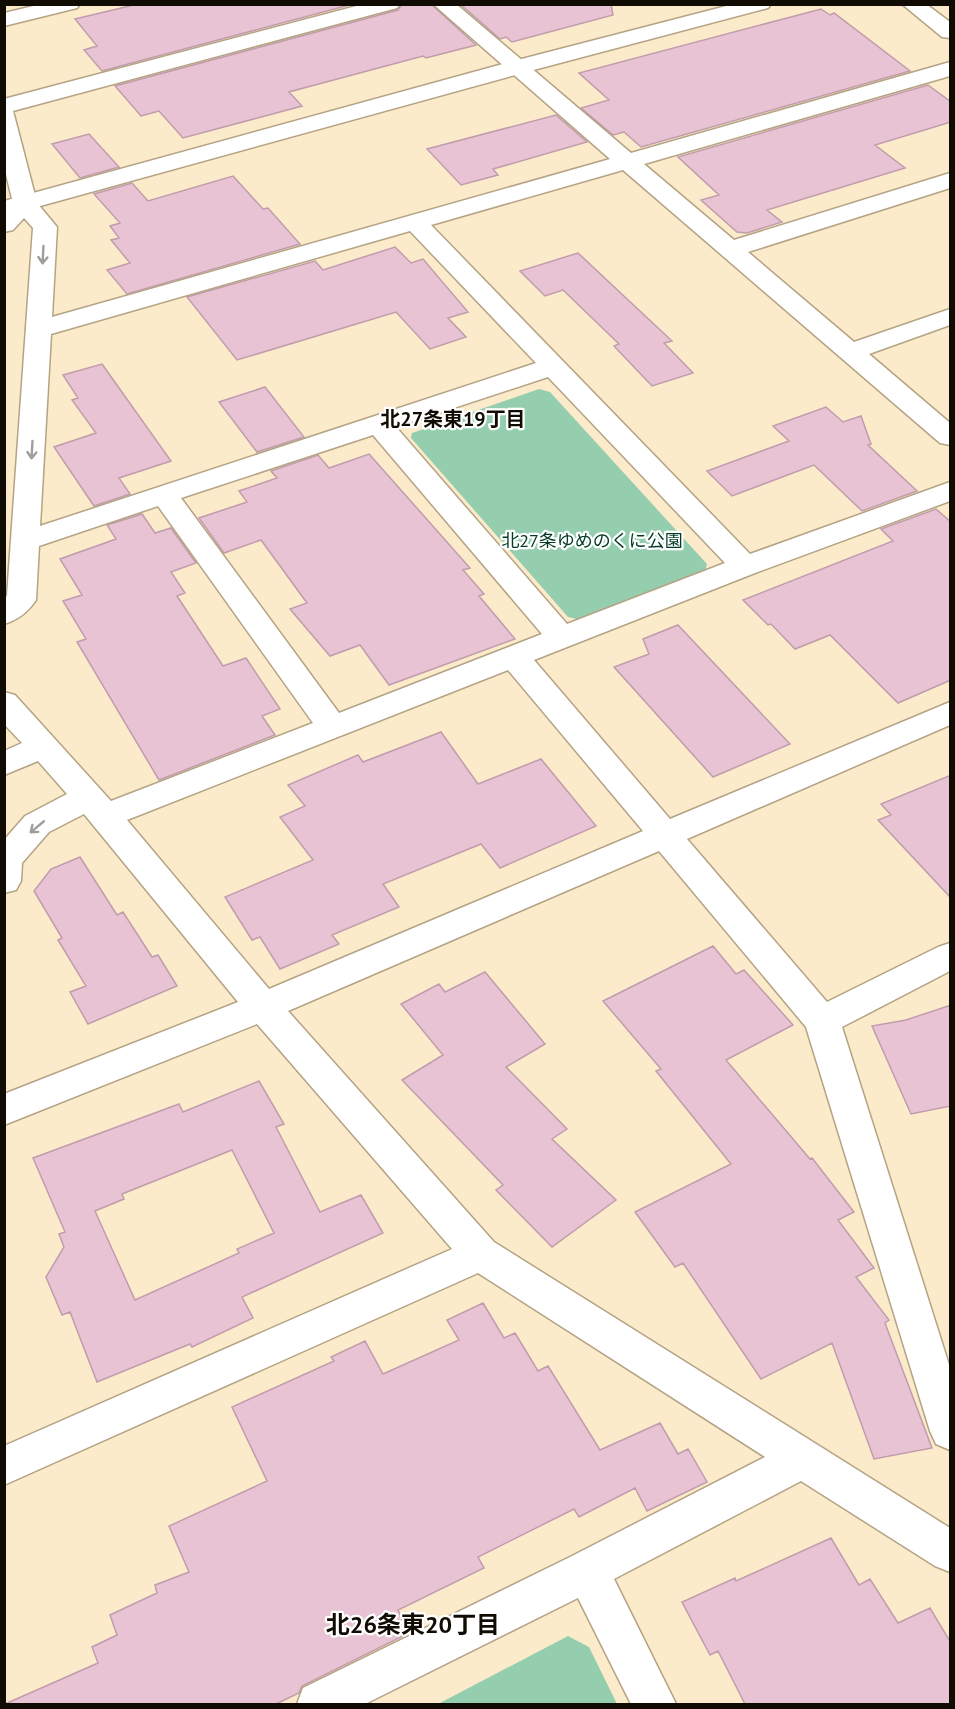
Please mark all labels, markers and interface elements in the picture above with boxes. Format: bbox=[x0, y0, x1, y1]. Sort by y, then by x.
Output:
one-way arrow bbox=[38, 245, 49, 265]
district label: 北27条東19丁目 bbox=[380, 406, 526, 432]
one-way arrow bbox=[26, 439, 37, 459]
park label: 北27条ゆめのくに公園 bbox=[501, 529, 683, 552]
one-way arrow bbox=[29, 820, 45, 833]
district label: 北26条東20丁目 bbox=[326, 1609, 500, 1640]

